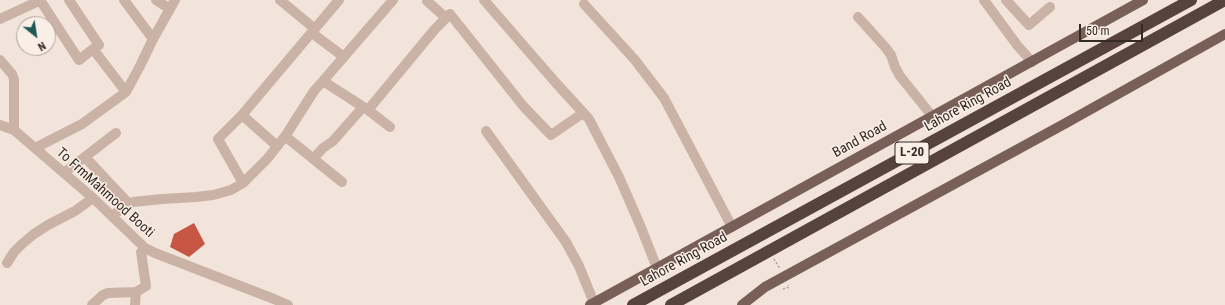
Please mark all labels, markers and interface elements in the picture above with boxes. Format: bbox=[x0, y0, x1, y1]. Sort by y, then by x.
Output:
north arrow bbox=[16, 16, 56, 56]
scale bar bbox=[1081, 16, 1145, 42]
text: 50 m bbox=[1086, 24, 1110, 38]
text: N bbox=[36, 39, 48, 53]
street label: Lahore Ring Road bbox=[922, 74, 1014, 136]
street label: Band Road bbox=[830, 118, 890, 162]
road number: L-20 bbox=[895, 142, 929, 164]
street label: To FrmMahmood Booti bbox=[53, 145, 157, 241]
street label: Lahore Ring Road bbox=[638, 229, 730, 291]

